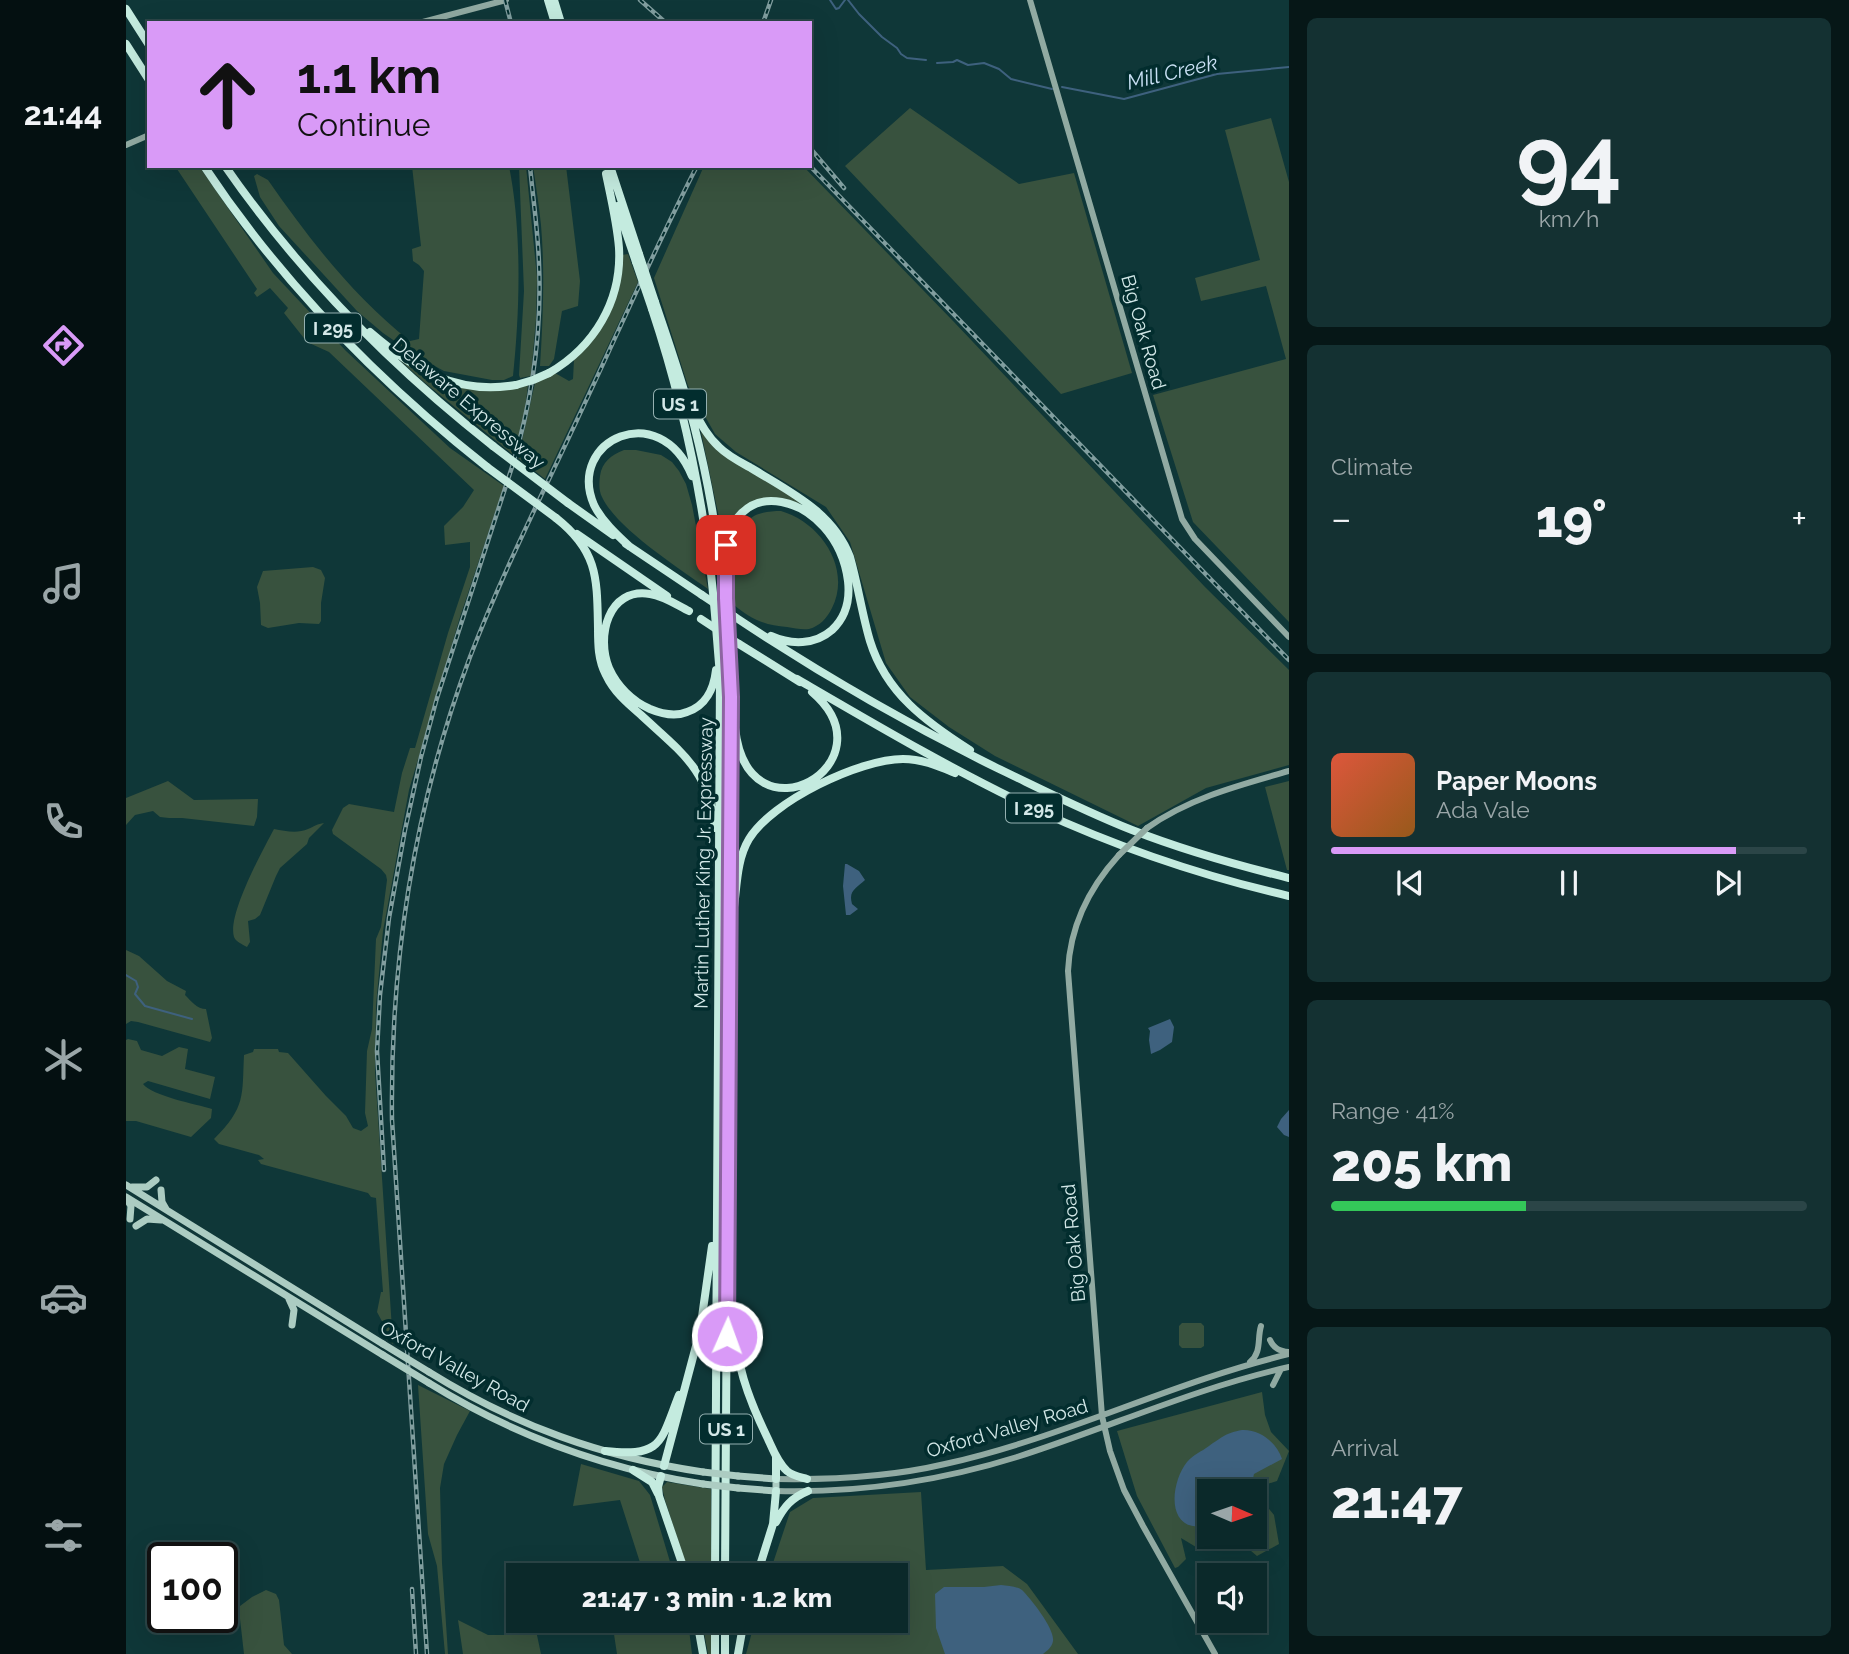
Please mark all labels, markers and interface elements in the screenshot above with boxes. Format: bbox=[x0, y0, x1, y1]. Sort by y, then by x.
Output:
text: 1.1 km bbox=[297, 47, 441, 104]
icon: ahead bbox=[182, 49, 273, 140]
water label: Mill Creek bbox=[1124, 49, 1220, 95]
text: 21:44 bbox=[24, 95, 102, 132]
text: Continue bbox=[297, 106, 431, 143]
text: 94 bbox=[1516, 106, 1622, 213]
text: km/h bbox=[1539, 205, 1599, 232]
street label: Big Oak Road bbox=[1117, 272, 1171, 392]
road number: I 295 bbox=[305, 314, 361, 342]
icon: directions bbox=[39, 321, 88, 370]
street label: Delaware Expressway bbox=[388, 333, 550, 473]
road number: US 1 bbox=[654, 390, 706, 418]
text: Climate bbox=[1331, 453, 1413, 480]
text: 19° bbox=[1536, 488, 1607, 549]
text: − bbox=[1331, 496, 1351, 541]
text: + bbox=[1791, 496, 1807, 541]
pin bbox=[696, 515, 756, 575]
icon: arrive bbox=[707, 526, 745, 564]
icon: music bbox=[39, 559, 88, 608]
street label: Martin Luther King Jr. Expressway bbox=[689, 717, 717, 1009]
text: Paper Moons bbox=[1436, 766, 1597, 796]
road number: I 295 bbox=[1006, 794, 1062, 822]
text: Ada Vale bbox=[1436, 796, 1530, 823]
icon: phone bbox=[39, 797, 88, 846]
icon: previous bbox=[1391, 864, 1429, 902]
icon: pause bbox=[1550, 864, 1588, 902]
icon: next bbox=[1709, 864, 1747, 902]
icon: climate bbox=[39, 1035, 88, 1084]
text: Range · 41% bbox=[1331, 1097, 1454, 1124]
text: 205 km bbox=[1331, 1132, 1512, 1193]
street label: Big Oak Road bbox=[1057, 1183, 1089, 1303]
icon: car bbox=[39, 1273, 88, 1322]
position arrow bbox=[690, 1299, 764, 1373]
street label: Oxford Valley Road bbox=[377, 1316, 533, 1416]
street label: Oxford Valley Road bbox=[924, 1394, 1090, 1462]
road number: US 1 bbox=[700, 1414, 752, 1444]
text: Arrival bbox=[1331, 1434, 1398, 1461]
text: 21:47 bbox=[1331, 1469, 1462, 1530]
north arrow bbox=[1197, 1479, 1267, 1549]
map controls bbox=[1197, 1479, 1267, 1633]
icon: filters bbox=[39, 1511, 88, 1560]
speed limit sign: 100 bbox=[147, 1542, 238, 1633]
button: sound bbox=[1197, 1563, 1267, 1633]
text: 21:47 · 3 min · 1.2 km bbox=[582, 1583, 832, 1613]

